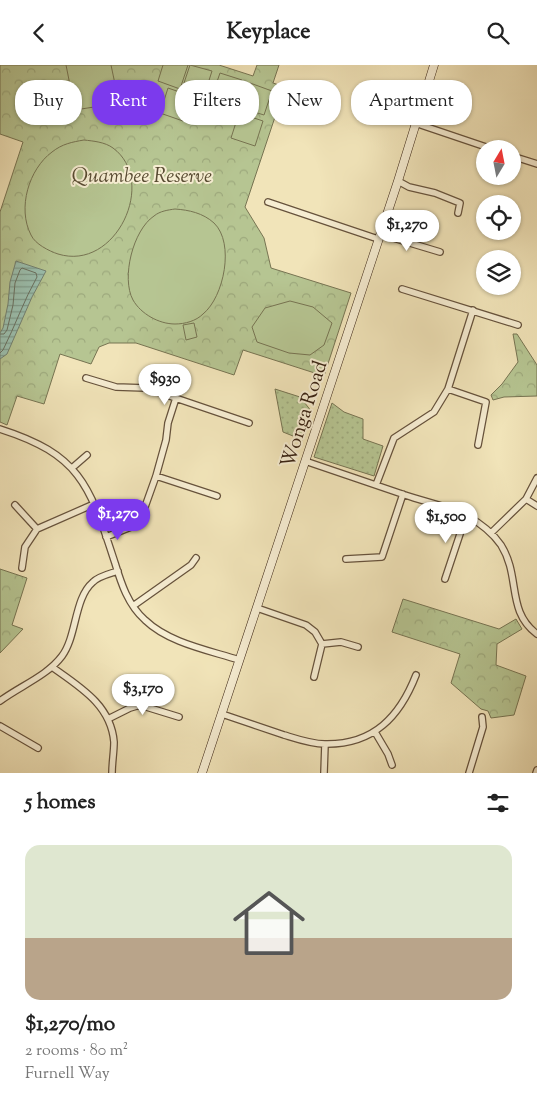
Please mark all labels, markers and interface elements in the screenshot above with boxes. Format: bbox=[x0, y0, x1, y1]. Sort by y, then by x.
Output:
text: Keyplace bbox=[226, 17, 311, 49]
icon: back bbox=[25, 19, 53, 47]
icon: search bbox=[484, 19, 512, 47]
chip: Buy bbox=[15, 80, 82, 125]
chip: Rent bbox=[92, 80, 165, 125]
chip: Filters bbox=[175, 80, 259, 125]
chip: New bbox=[269, 80, 341, 125]
chip: Apartment bbox=[351, 80, 472, 125]
north arrow bbox=[476, 140, 521, 185]
map controls bbox=[476, 140, 521, 295]
park label: Quambee Reserve bbox=[72, 163, 212, 192]
button: locate bbox=[476, 195, 521, 240]
pin: $1,270 bbox=[366, 209, 448, 252]
text: $1,270 bbox=[386, 214, 428, 237]
button: layers bbox=[476, 250, 521, 295]
street label: Wonga Road bbox=[274, 357, 336, 472]
pin: $930 bbox=[135, 363, 195, 406]
text: $930 bbox=[149, 368, 181, 391]
pin: $1,270 bbox=[77, 499, 159, 541]
pin: $1,500 bbox=[405, 501, 487, 544]
text: $1,270 bbox=[97, 503, 139, 526]
text: $1,500 bbox=[426, 506, 466, 529]
pin: $3,170 bbox=[102, 673, 184, 716]
text: $3,170 bbox=[123, 678, 163, 701]
text: 5 homes bbox=[25, 788, 95, 818]
icon: filters bbox=[484, 789, 512, 817]
icon: home bbox=[224, 878, 314, 968]
text: $1,270/mo bbox=[25, 1010, 115, 1040]
text: 2 rooms · 80 m² bbox=[25, 1040, 128, 1063]
text: Furnell Way bbox=[25, 1063, 110, 1086]

